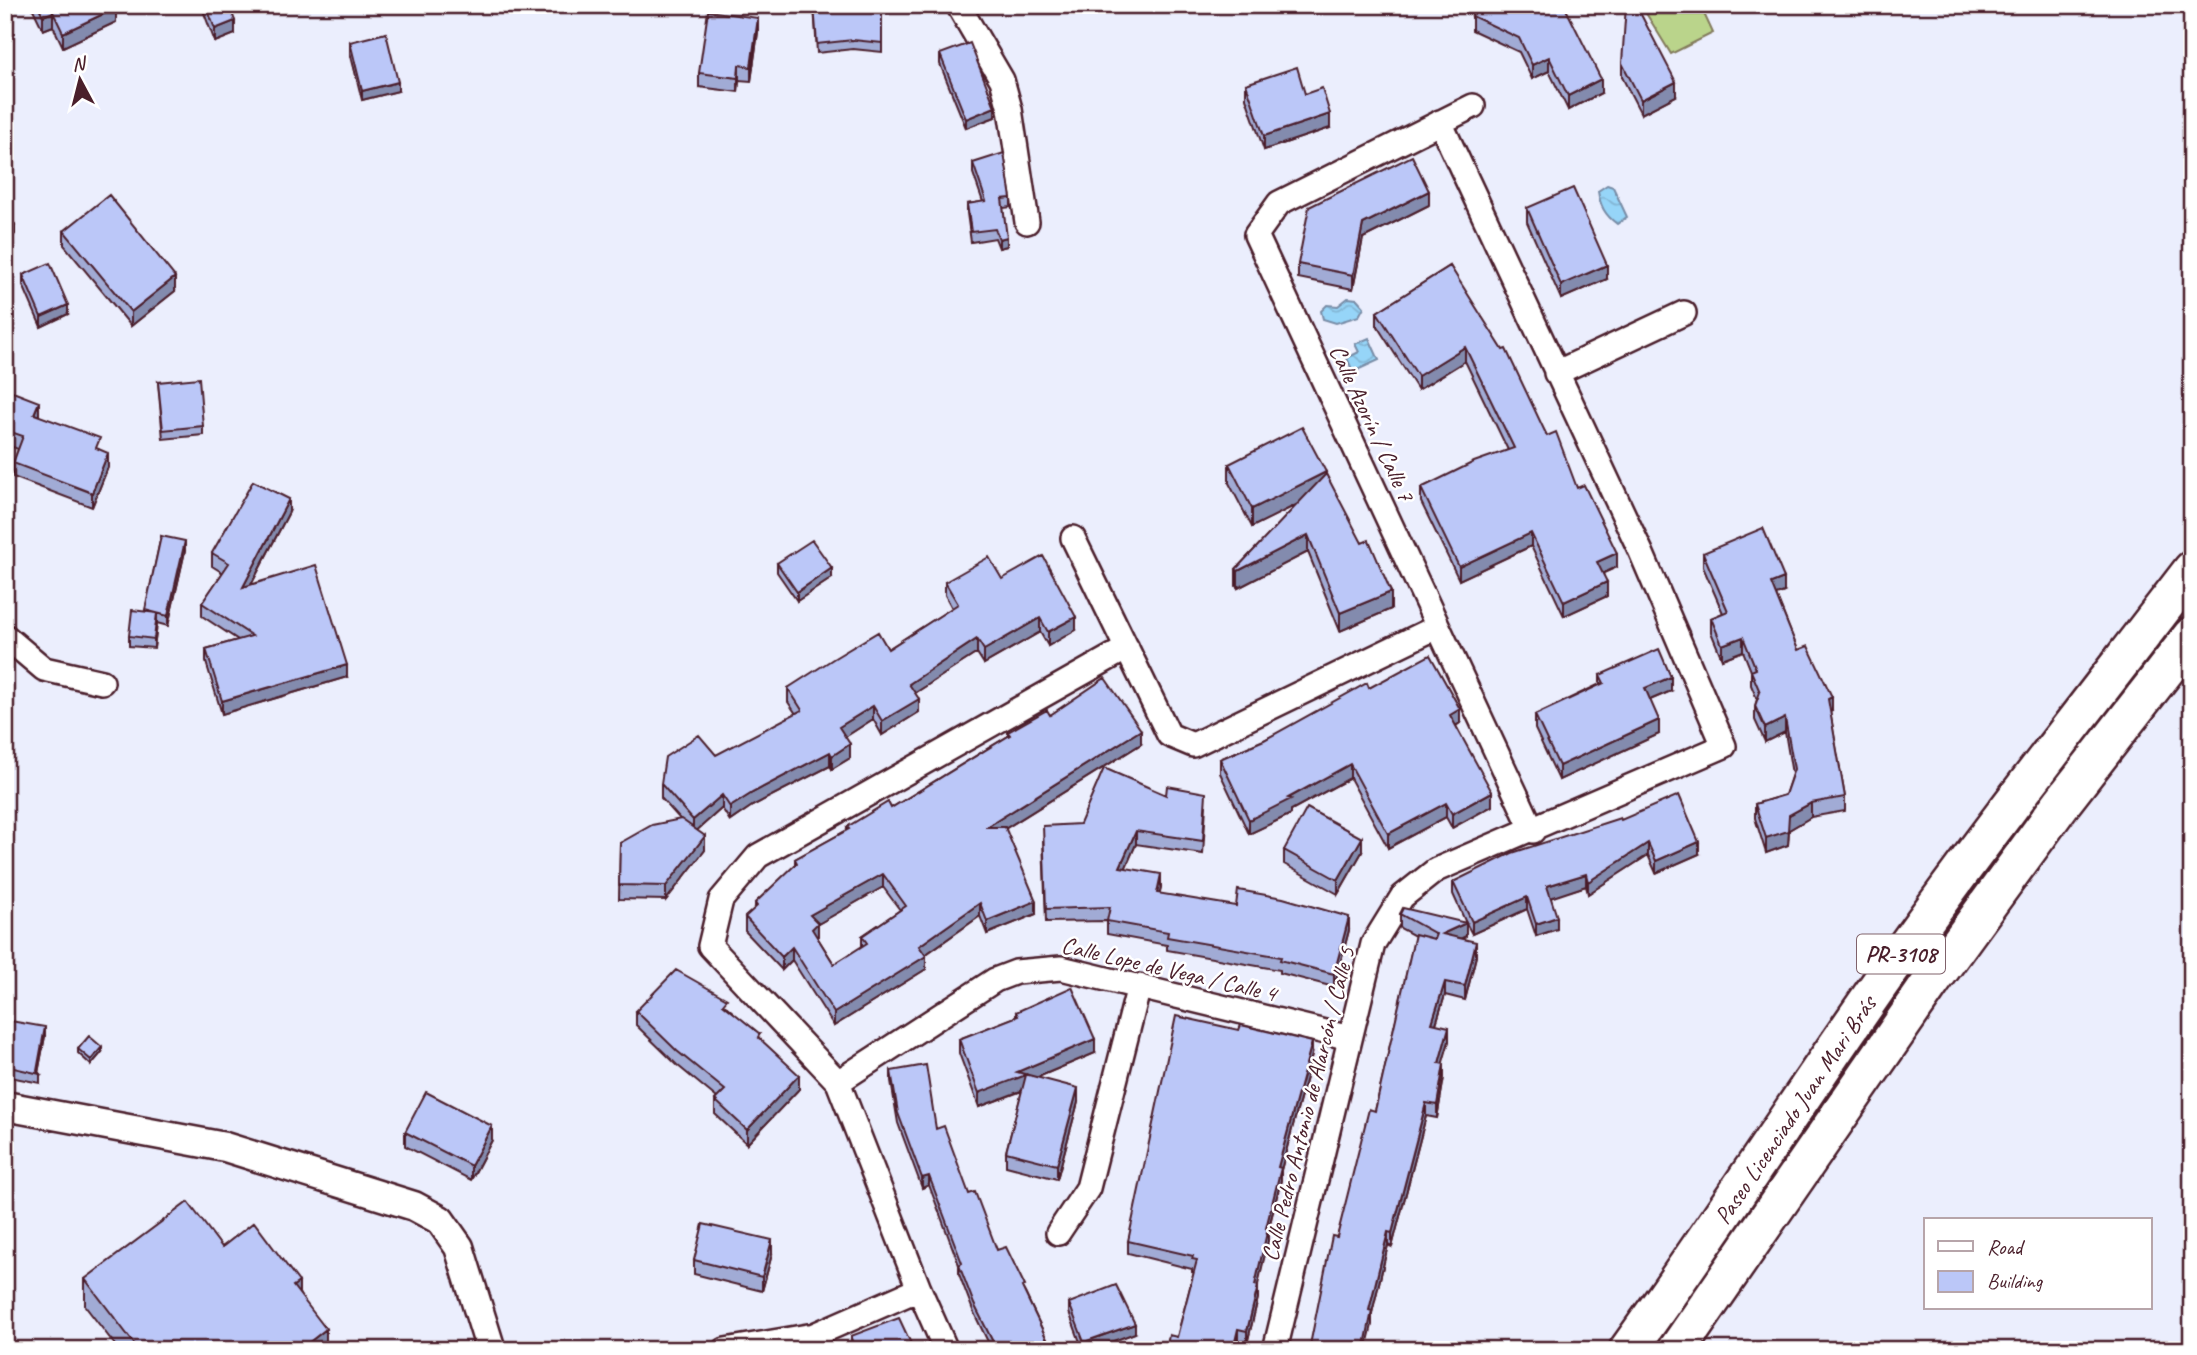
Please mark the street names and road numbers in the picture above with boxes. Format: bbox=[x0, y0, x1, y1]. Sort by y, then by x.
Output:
street label: Calle Azorín / Calle 7 bbox=[1323, 340, 1422, 507]
street label: Calle Lope de Vega / Calle 4 bbox=[1059, 930, 1282, 1009]
road number: PR-3108 bbox=[1857, 934, 1945, 973]
street label: Calle Pedro Antonio de Alarcón / Calle 5 bbox=[1254, 943, 1362, 1264]
street label: Paseo Licenciado Juan Mari Brás bbox=[1707, 988, 1884, 1230]

